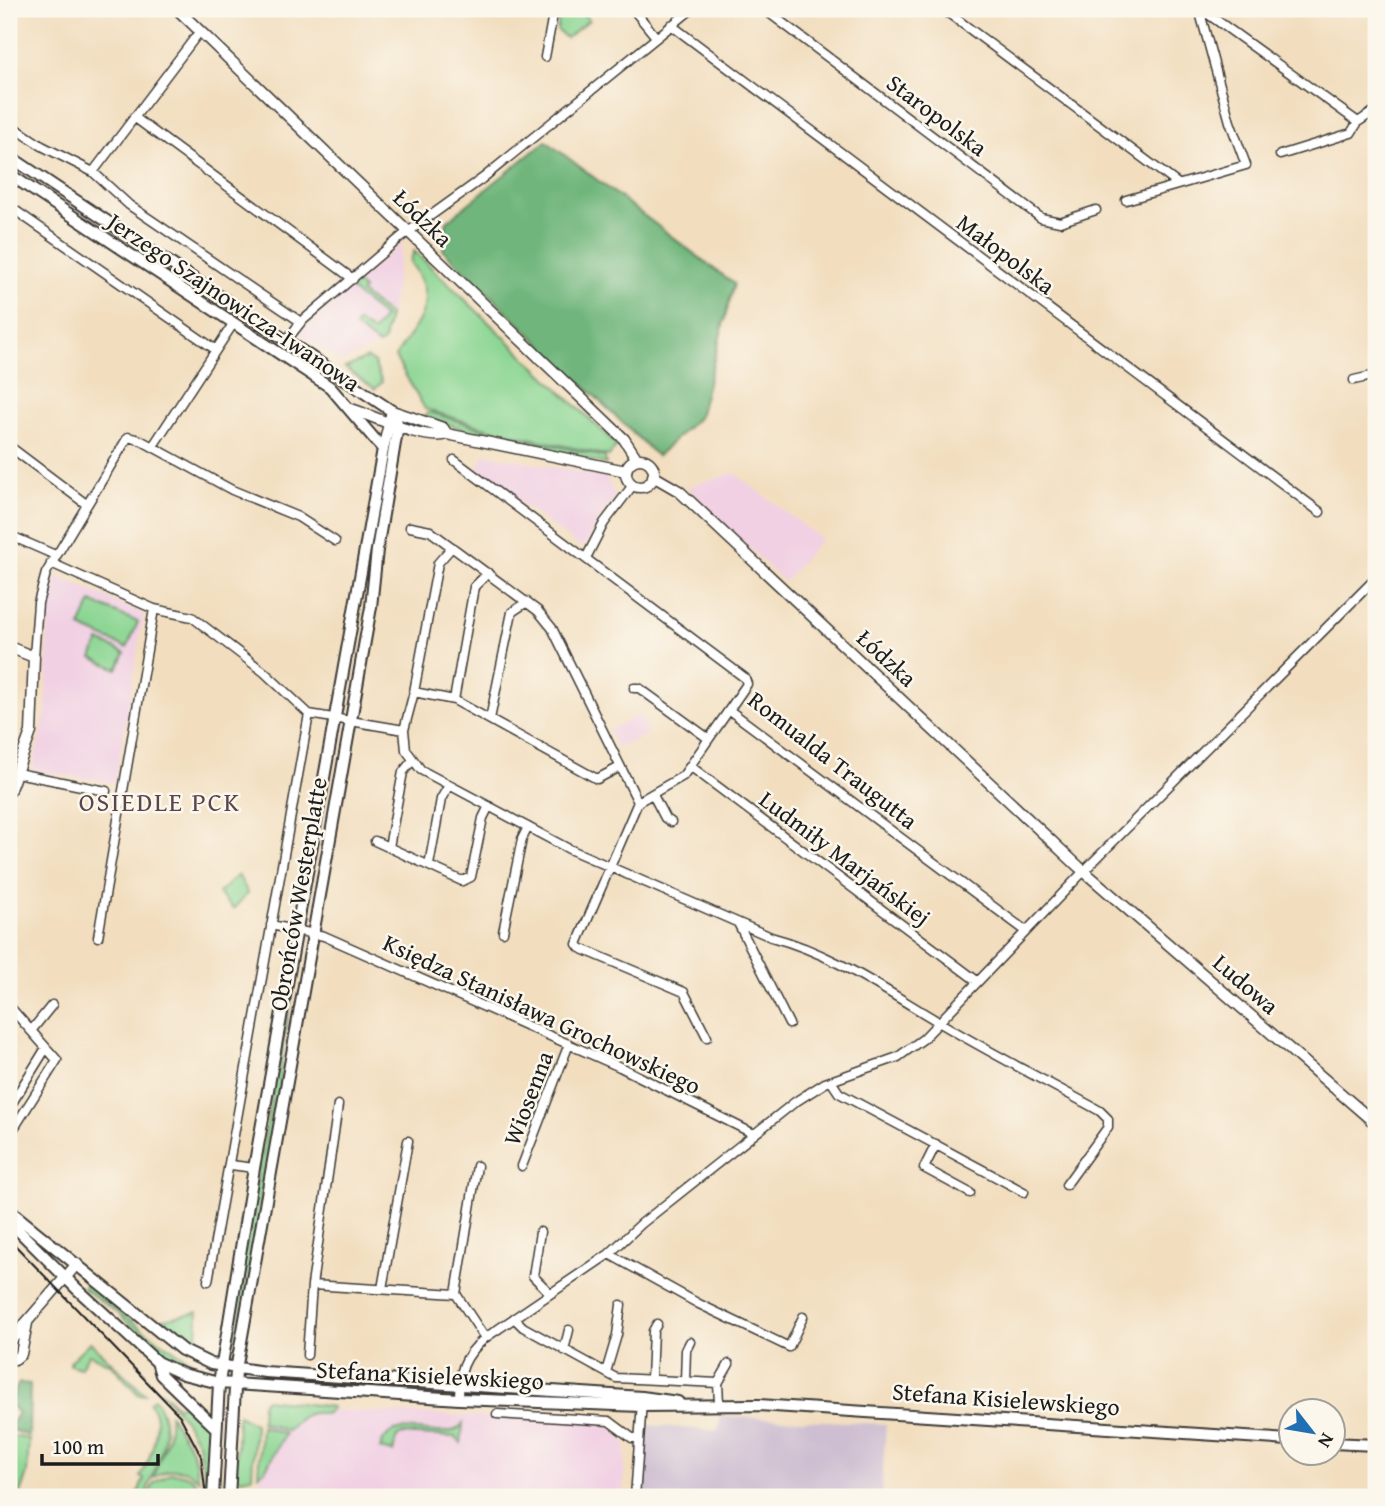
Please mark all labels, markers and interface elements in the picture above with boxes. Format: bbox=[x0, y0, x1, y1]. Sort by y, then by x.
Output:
street label: Staropolska bbox=[879, 65, 995, 165]
street label: Łódzka bbox=[385, 181, 461, 256]
street label: Jerzego Szajnowicza-Iwanowa bbox=[98, 202, 368, 400]
street label: Małopolska bbox=[949, 205, 1063, 303]
street label: Łódzka bbox=[849, 621, 925, 695]
street label: Romualda Traugutta bbox=[741, 683, 926, 838]
street label: Obrońców Westerplatte bbox=[260, 774, 336, 1014]
district label: OSIEDLE PCK bbox=[79, 782, 241, 821]
street label: Ludmiły Marjańskiej bbox=[752, 782, 938, 934]
street label: Księdza Stanisława Grochowskiego bbox=[377, 925, 707, 1103]
street label: Ludowa bbox=[1205, 945, 1287, 1023]
street label: Wiosenna bbox=[494, 1045, 562, 1150]
street label: Stefana Kisielewskiego bbox=[315, 1352, 545, 1398]
street label: Stefana Kisielewskiego bbox=[891, 1374, 1121, 1424]
north arrow bbox=[1276, 1398, 1346, 1468]
scale bar bbox=[42, 1422, 158, 1466]
text: N bbox=[1311, 1428, 1342, 1454]
text: 100 m bbox=[52, 1431, 104, 1462]

